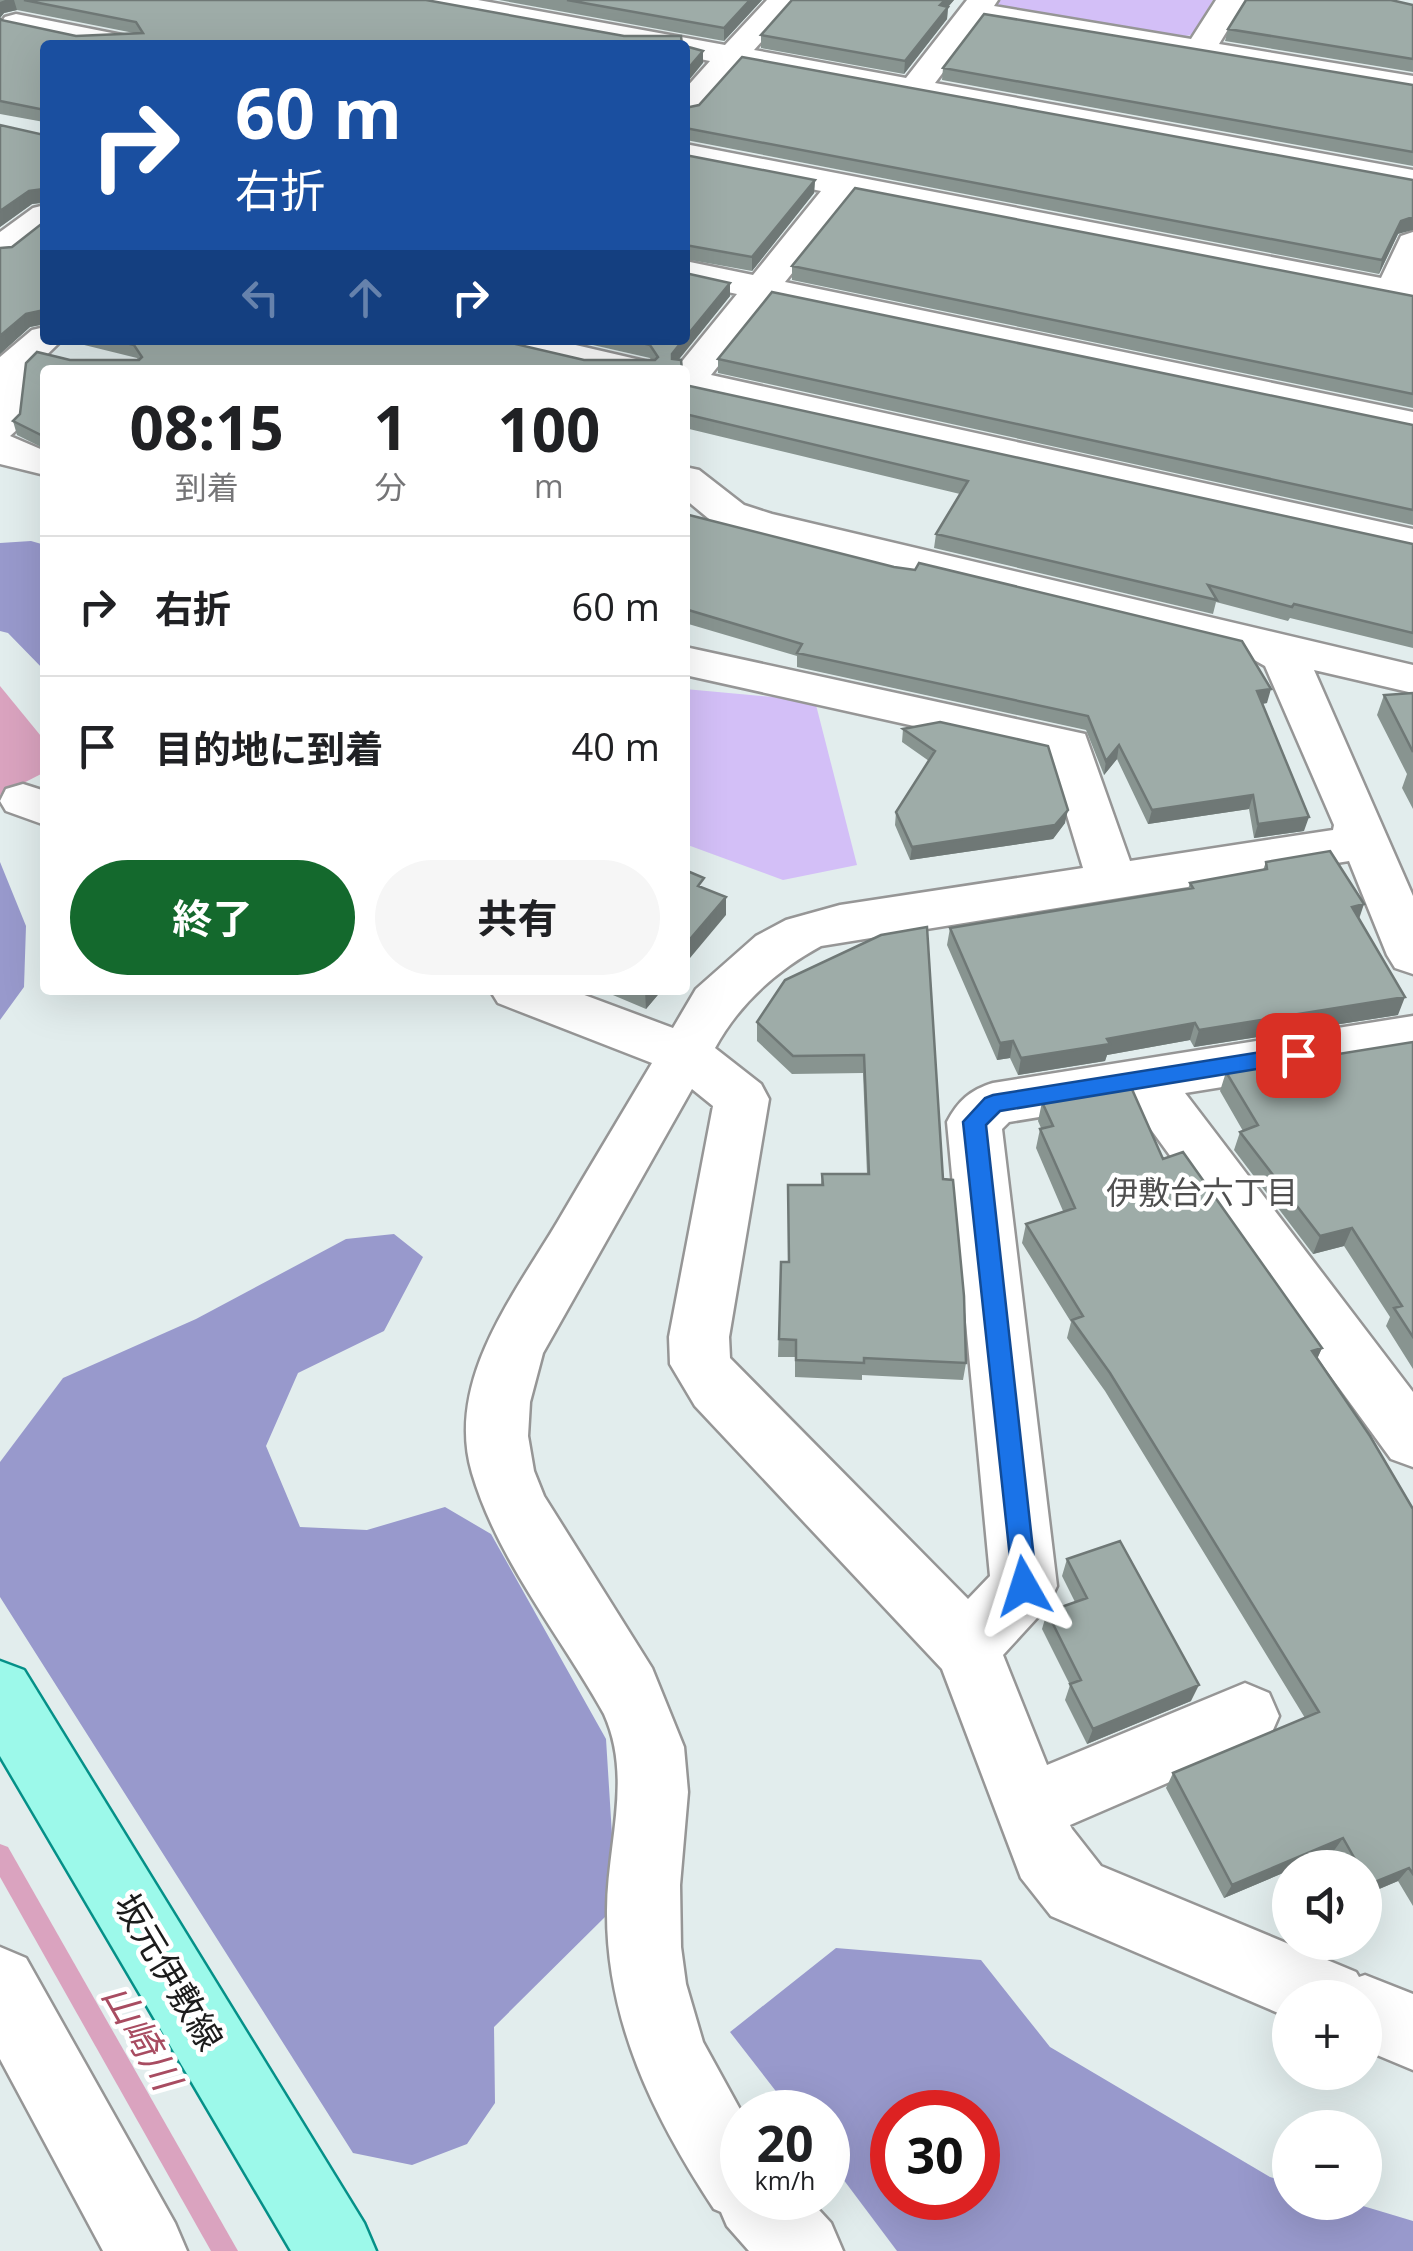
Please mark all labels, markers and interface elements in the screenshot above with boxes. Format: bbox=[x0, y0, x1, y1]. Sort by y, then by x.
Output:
text: 60 m bbox=[235, 64, 402, 160]
icon: right bbox=[70, 80, 200, 210]
text: 右折 bbox=[235, 159, 325, 220]
icon: left bbox=[233, 270, 288, 325]
icon: ahead bbox=[338, 270, 393, 325]
icon: right bbox=[443, 270, 498, 325]
text: 08:15 bbox=[130, 386, 284, 468]
text: 1 bbox=[374, 386, 408, 468]
text: 100 bbox=[497, 388, 600, 470]
text: m bbox=[534, 464, 564, 507]
text: 到着 bbox=[175, 465, 239, 508]
text: 分 bbox=[375, 465, 407, 508]
icon: right bbox=[70, 579, 125, 634]
text: 60 m bbox=[571, 580, 660, 632]
text: 右折 bbox=[155, 582, 231, 634]
icon: arrive bbox=[70, 719, 125, 774]
text: 40 m bbox=[571, 720, 660, 772]
text: 目的地に到着 bbox=[155, 722, 383, 774]
button: 終了 bbox=[70, 860, 355, 975]
button: 共有 bbox=[375, 860, 660, 975]
pin bbox=[1256, 1013, 1341, 1098]
icon: arrive bbox=[1271, 1028, 1326, 1083]
district label: 伊敷台六丁目 bbox=[1106, 1170, 1298, 1213]
position arrow bbox=[972, 1534, 1076, 1638]
map controls bbox=[1272, 1850, 1382, 2220]
button: sound bbox=[1272, 1850, 1382, 1960]
street label: 坂元伊敷線 bbox=[104, 1884, 234, 2058]
water label: 山崎川 bbox=[92, 1974, 196, 2102]
button: + bbox=[1272, 1980, 1382, 2090]
speed limit sign: 30 bbox=[870, 2090, 1000, 2220]
text: 20 bbox=[756, 2109, 814, 2177]
button: − bbox=[1272, 2110, 1382, 2220]
text: km/h bbox=[755, 2163, 815, 2197]

